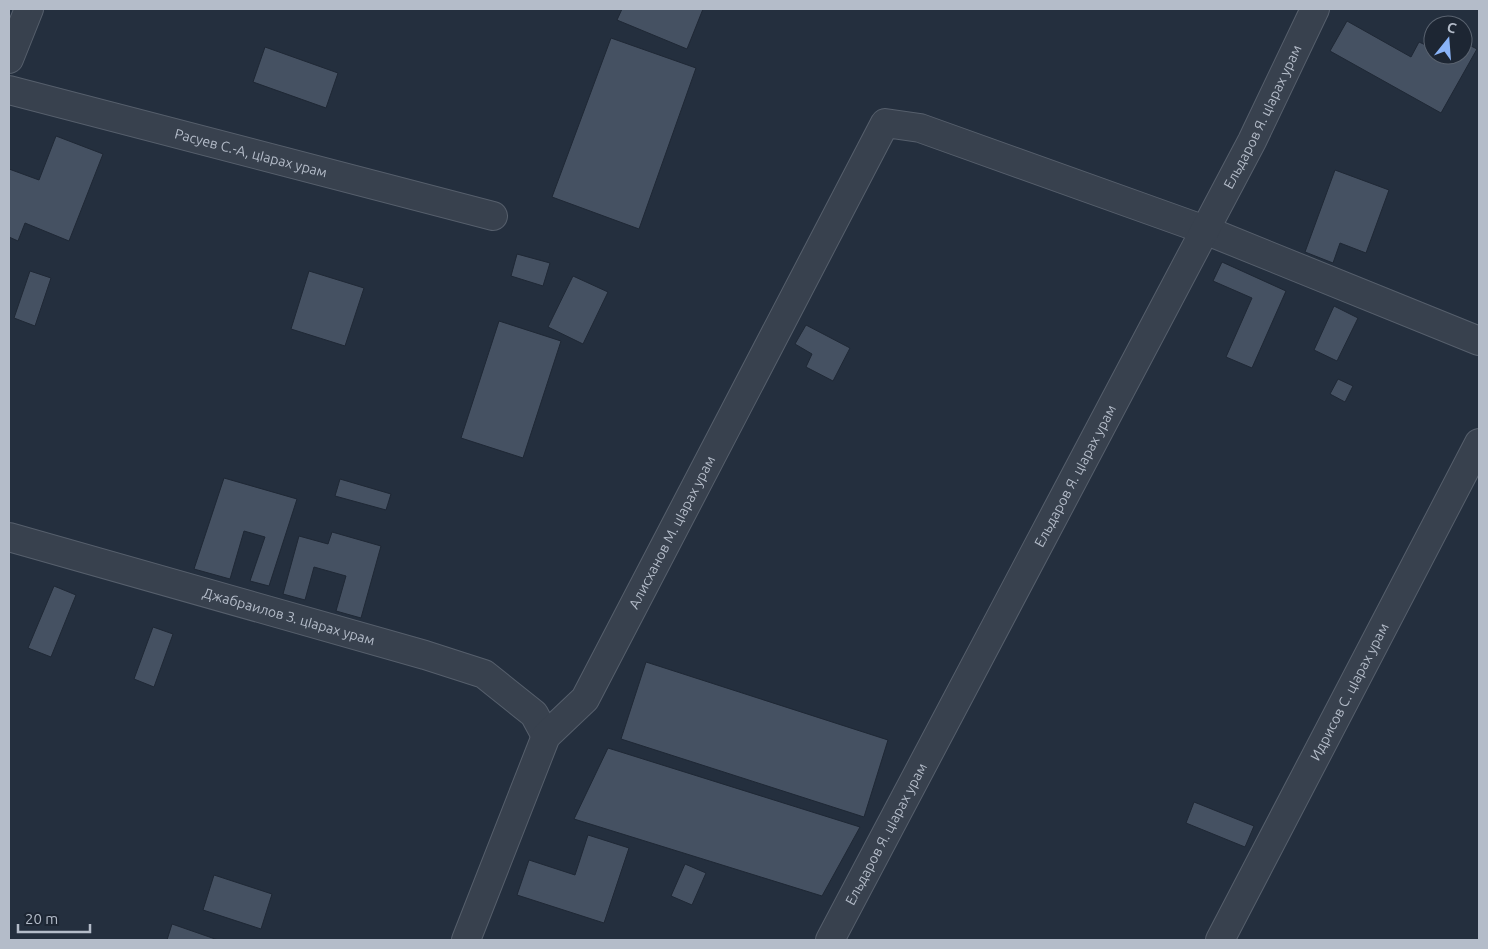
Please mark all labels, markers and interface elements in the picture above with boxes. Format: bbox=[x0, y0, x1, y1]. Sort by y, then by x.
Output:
north arrow bbox=[1423, 15, 1473, 65]
text: С bbox=[1445, 19, 1458, 37]
street label: Ельдаров Я. цIарах урам bbox=[1220, 42, 1305, 191]
street label: Расуев С.-А, цIарах урам bbox=[173, 125, 329, 181]
street label: Ельдаров Я. цIарах урам bbox=[1031, 402, 1119, 550]
street label: Алисханов М. цIарах урам bbox=[625, 453, 718, 611]
street label: Джабраилов З. цIарах урам bbox=[201, 584, 377, 648]
street label: Идрисов С. цIарах урам bbox=[1307, 620, 1392, 763]
street label: Ельдаров Я. цIарах урам bbox=[842, 760, 930, 908]
scale bar bbox=[18, 902, 90, 934]
text: 20 m bbox=[25, 910, 58, 927]

